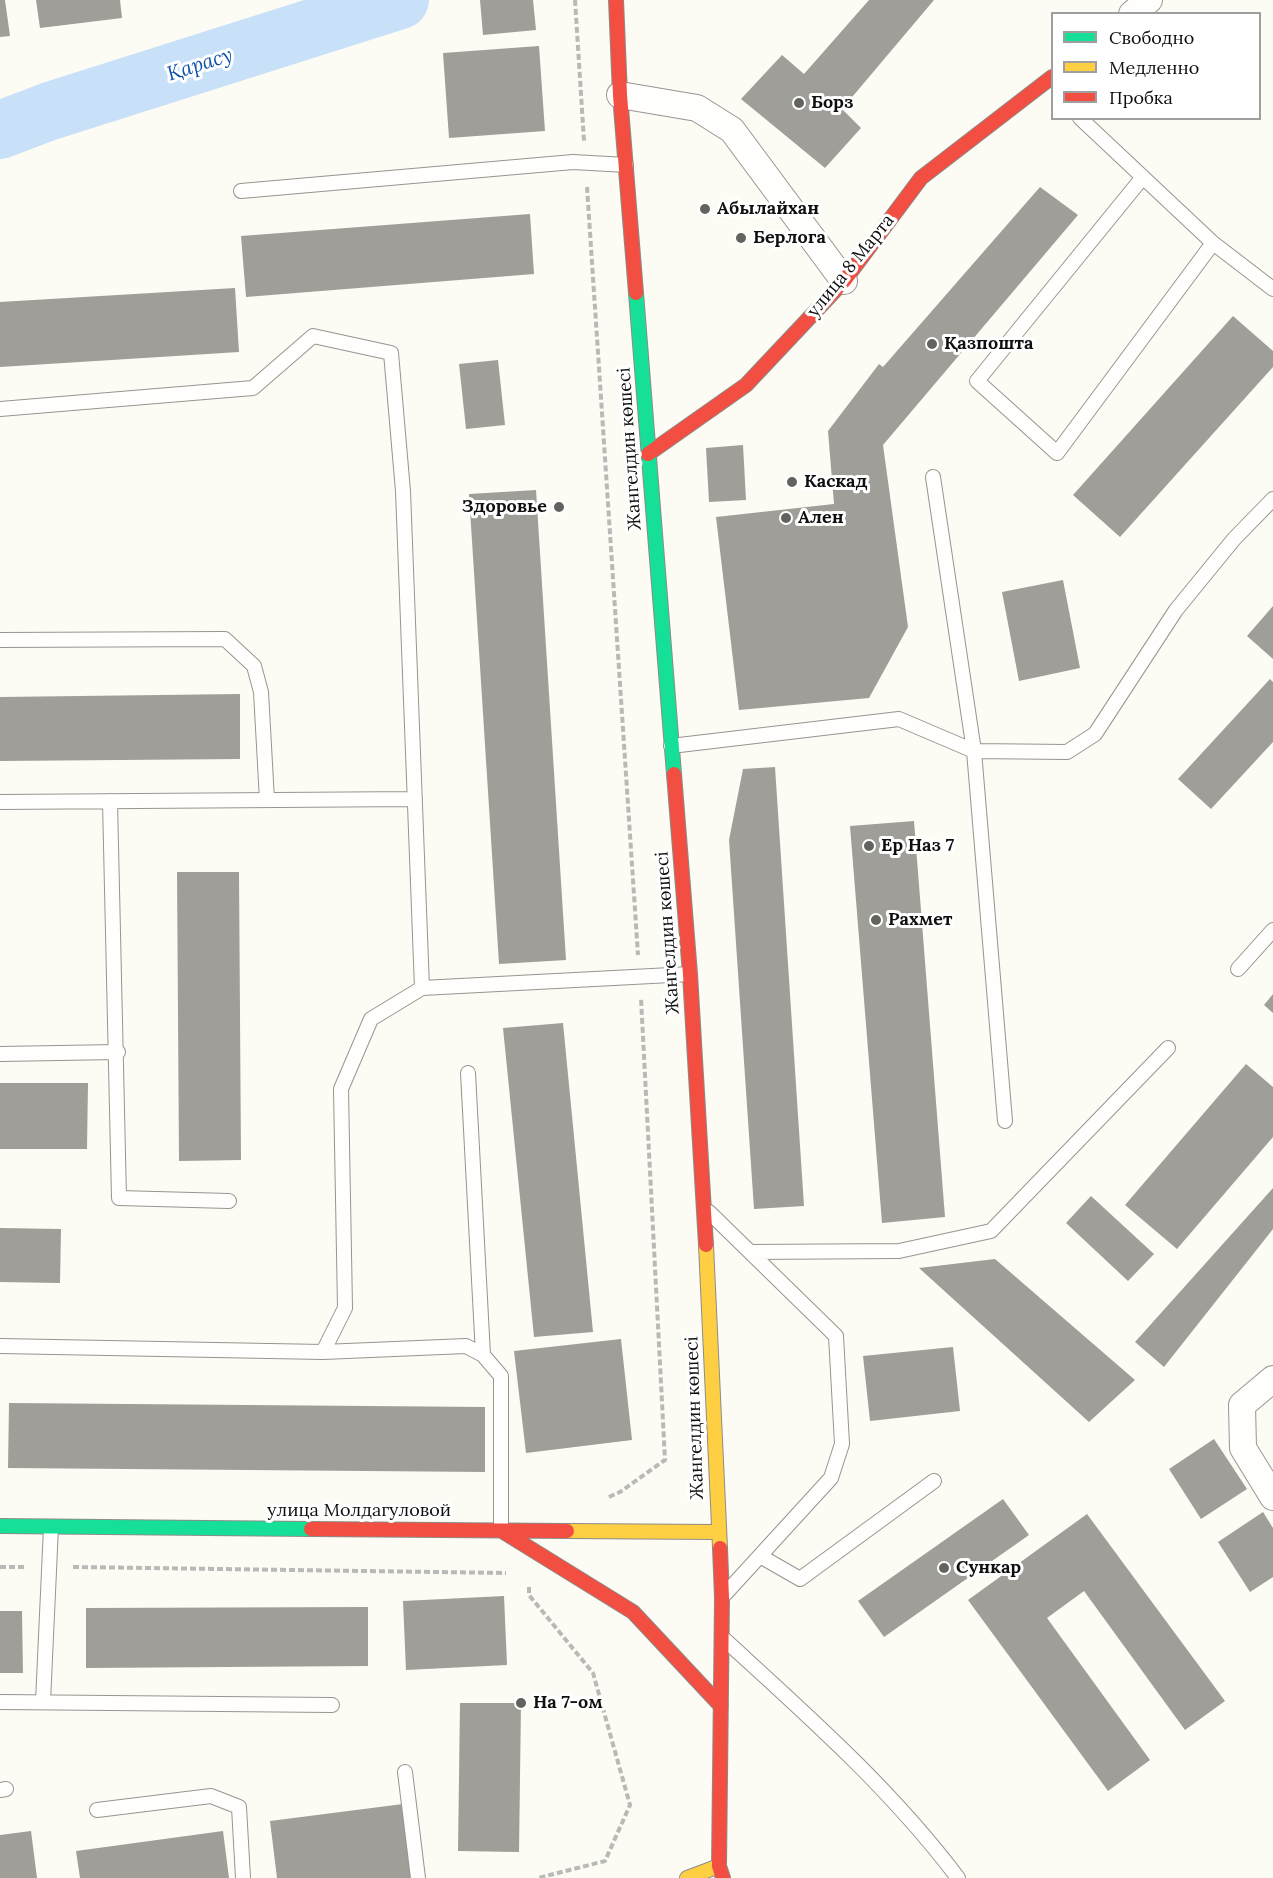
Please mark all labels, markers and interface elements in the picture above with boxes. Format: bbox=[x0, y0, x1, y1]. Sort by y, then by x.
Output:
legend bbox=[1051, 12, 1261, 120]
text: Свободно bbox=[1109, 26, 1194, 49]
water label: Қарасу bbox=[164, 43, 236, 87]
text: Медленно bbox=[1109, 56, 1199, 79]
text: Пробка bbox=[1109, 86, 1173, 109]
place label: Борз bbox=[811, 92, 853, 114]
marker: Борз bbox=[792, 96, 806, 110]
place label: Абылайхан bbox=[717, 198, 819, 220]
marker: Абылайхан bbox=[698, 202, 712, 216]
street label: улица 8 Марта bbox=[803, 210, 899, 322]
place label: Берлога bbox=[753, 227, 826, 249]
marker: Берлога bbox=[734, 231, 748, 245]
place label: Қазпошта bbox=[944, 333, 1033, 355]
marker: Қазпошта bbox=[925, 337, 939, 351]
street label: Жангелдин көшесі bbox=[614, 367, 646, 531]
place label: Каскад bbox=[804, 471, 868, 493]
marker: Каскад bbox=[785, 475, 799, 489]
place label: Здоровье bbox=[462, 496, 547, 518]
marker: Здоровье bbox=[552, 500, 566, 514]
place label: Ален bbox=[798, 507, 844, 529]
marker: Ален bbox=[779, 511, 793, 525]
place label: Ер Наз 7 bbox=[881, 835, 954, 857]
marker: Ер Наз 7 bbox=[862, 839, 876, 853]
street label: Жангелдин көшесі bbox=[652, 851, 684, 1015]
place label: Рахмет bbox=[888, 909, 952, 931]
marker: Рахмет bbox=[869, 913, 883, 927]
street label: Жангелдин көшесі bbox=[681, 1336, 709, 1500]
street label: улица Молдагуловой bbox=[267, 1500, 451, 1522]
place label: Сункар bbox=[956, 1557, 1021, 1579]
marker: Сункар bbox=[937, 1561, 951, 1575]
place label: На 7-ом bbox=[533, 1692, 603, 1714]
marker: На 7-ом bbox=[514, 1696, 528, 1710]

